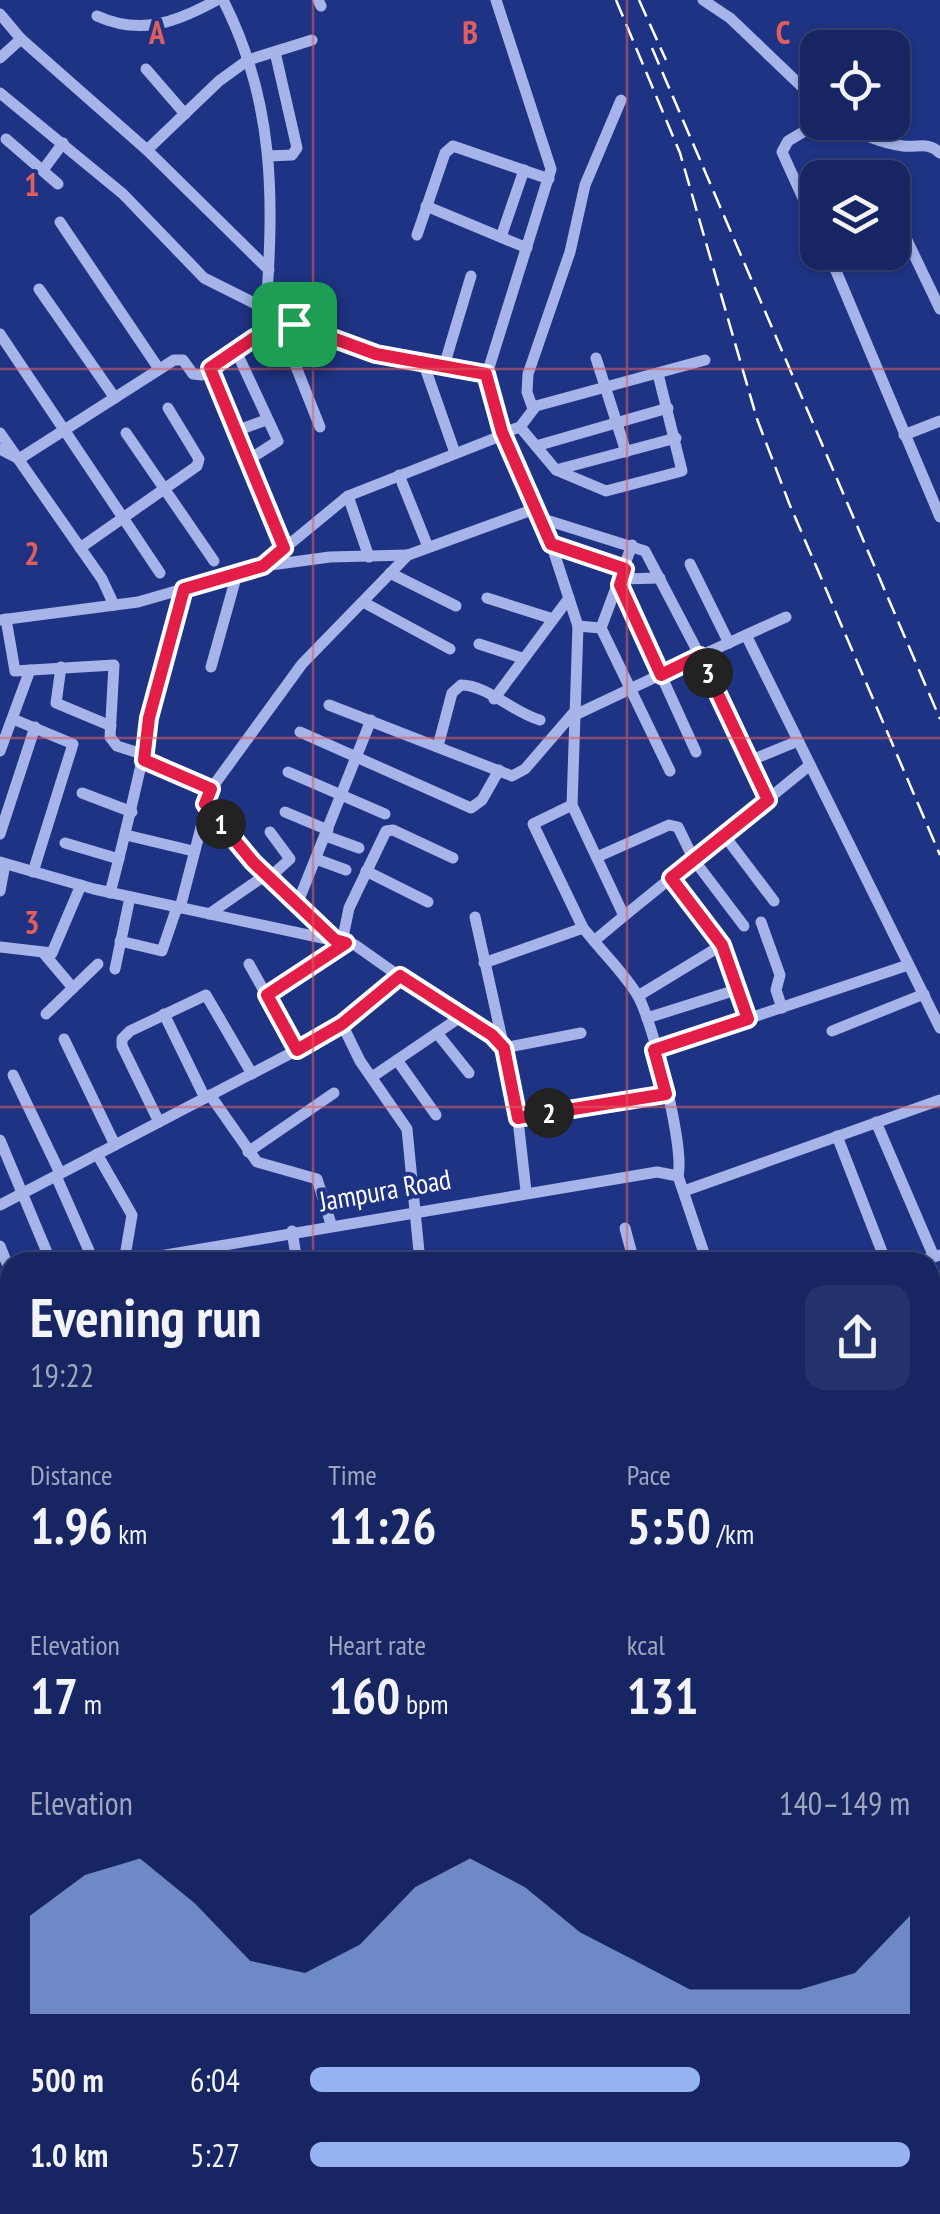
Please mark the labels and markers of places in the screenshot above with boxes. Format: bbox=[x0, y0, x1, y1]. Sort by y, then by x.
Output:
pin bbox=[252, 282, 337, 367]
pin: 3 bbox=[683, 648, 733, 698]
pin: 1 bbox=[196, 799, 246, 849]
pin: 2 bbox=[524, 1088, 574, 1138]

